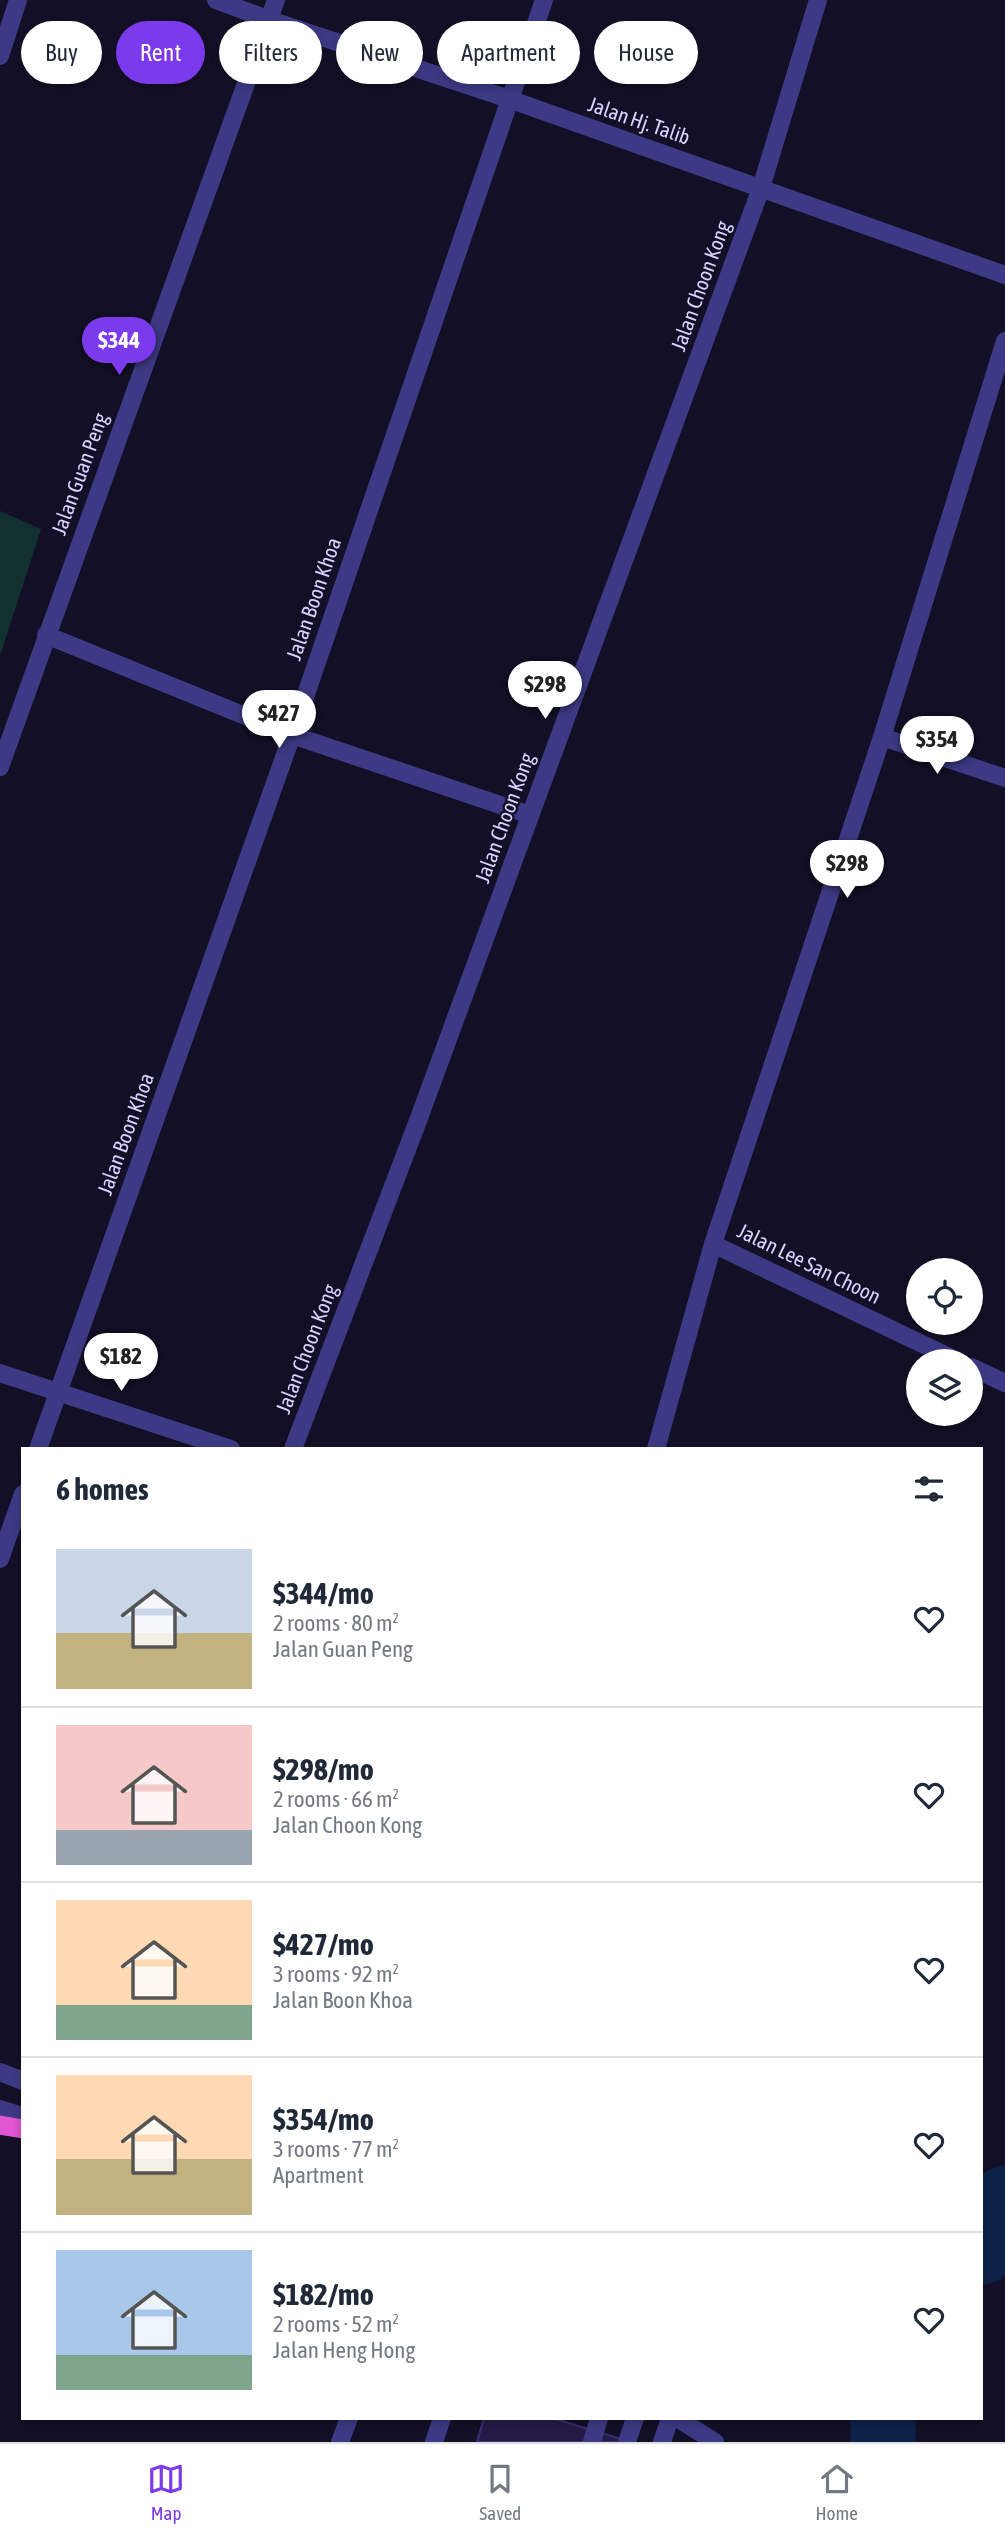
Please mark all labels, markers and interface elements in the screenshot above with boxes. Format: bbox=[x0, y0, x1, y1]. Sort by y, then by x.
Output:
chip: Buy bbox=[21, 21, 102, 84]
chip: Rent bbox=[116, 21, 205, 84]
chip: Filters bbox=[219, 21, 322, 84]
chip: New bbox=[336, 21, 423, 84]
chip: Apartment bbox=[437, 21, 580, 84]
chip: House bbox=[594, 21, 698, 84]
street label: Jalan Hj. Talib bbox=[585, 91, 694, 149]
street label: Jalan Choon Kong bbox=[665, 218, 735, 354]
pin: $344 bbox=[78, 318, 160, 377]
text: $344 bbox=[98, 327, 140, 353]
street label: Jalan Guan Peng bbox=[46, 410, 112, 538]
street label: Jalan Boon Khoa bbox=[281, 534, 345, 663]
pin: $298 bbox=[504, 662, 586, 721]
text: $298 bbox=[524, 671, 566, 697]
pin: $427 bbox=[238, 690, 320, 750]
text: $427 bbox=[258, 700, 300, 726]
pin: $354 bbox=[896, 716, 978, 776]
text: $354 bbox=[916, 726, 958, 752]
street label: Jalan Choon Kong bbox=[469, 750, 539, 886]
pin: $298 bbox=[806, 841, 888, 900]
text: $298 bbox=[826, 850, 868, 876]
street label: Jalan Boon Khoa bbox=[92, 1070, 158, 1198]
street label: Jalan Lee San Choon bbox=[734, 1218, 885, 1308]
map controls bbox=[906, 1258, 983, 1426]
button: locate bbox=[906, 1258, 983, 1335]
street label: Jalan Choon Kong bbox=[270, 1281, 342, 1417]
pin: $182 bbox=[80, 1334, 162, 1393]
text: $182 bbox=[100, 1343, 142, 1369]
button: layers bbox=[906, 1349, 983, 1426]
icon: filters bbox=[910, 1470, 948, 1508]
text: 6 homes bbox=[56, 1472, 149, 1506]
text: $344/mo bbox=[273, 1576, 374, 1610]
icon: home bbox=[112, 1577, 196, 1661]
icon: heart bbox=[910, 1600, 948, 1638]
text: 2 rooms · 80 m² bbox=[273, 1610, 399, 1636]
text: Jalan Guan Peng bbox=[273, 1636, 413, 1662]
text: $298/mo bbox=[273, 1752, 374, 1786]
icon: home bbox=[112, 1753, 196, 1837]
icon: heart bbox=[910, 1776, 948, 1814]
text: 2 rooms · 66 m² bbox=[273, 1786, 399, 1812]
text: Jalan Choon Kong bbox=[273, 1812, 422, 1838]
text: $427/mo bbox=[273, 1927, 374, 1961]
icon: home bbox=[112, 1928, 196, 2012]
icon: heart bbox=[910, 1951, 948, 1989]
text: 3 rooms · 92 m² bbox=[273, 1961, 399, 1987]
text: Jalan Boon Khoa bbox=[273, 1987, 413, 2013]
text: $354/mo bbox=[273, 2102, 374, 2136]
icon: home bbox=[112, 2103, 196, 2187]
icon: heart bbox=[910, 2126, 948, 2164]
text: 3 rooms · 77 m² bbox=[273, 2136, 399, 2162]
text: Apartment bbox=[273, 2162, 364, 2188]
text: $182/mo bbox=[273, 2277, 374, 2311]
icon: home bbox=[112, 2278, 196, 2362]
icon: heart bbox=[910, 2301, 948, 2339]
text: 2 rooms · 52 m² bbox=[273, 2311, 399, 2337]
text: Jalan Heng Hong bbox=[273, 2337, 415, 2363]
tab: Map bbox=[147, 2460, 185, 2524]
tab: Saved bbox=[479, 2460, 521, 2524]
tab: Home bbox=[816, 2460, 858, 2524]

